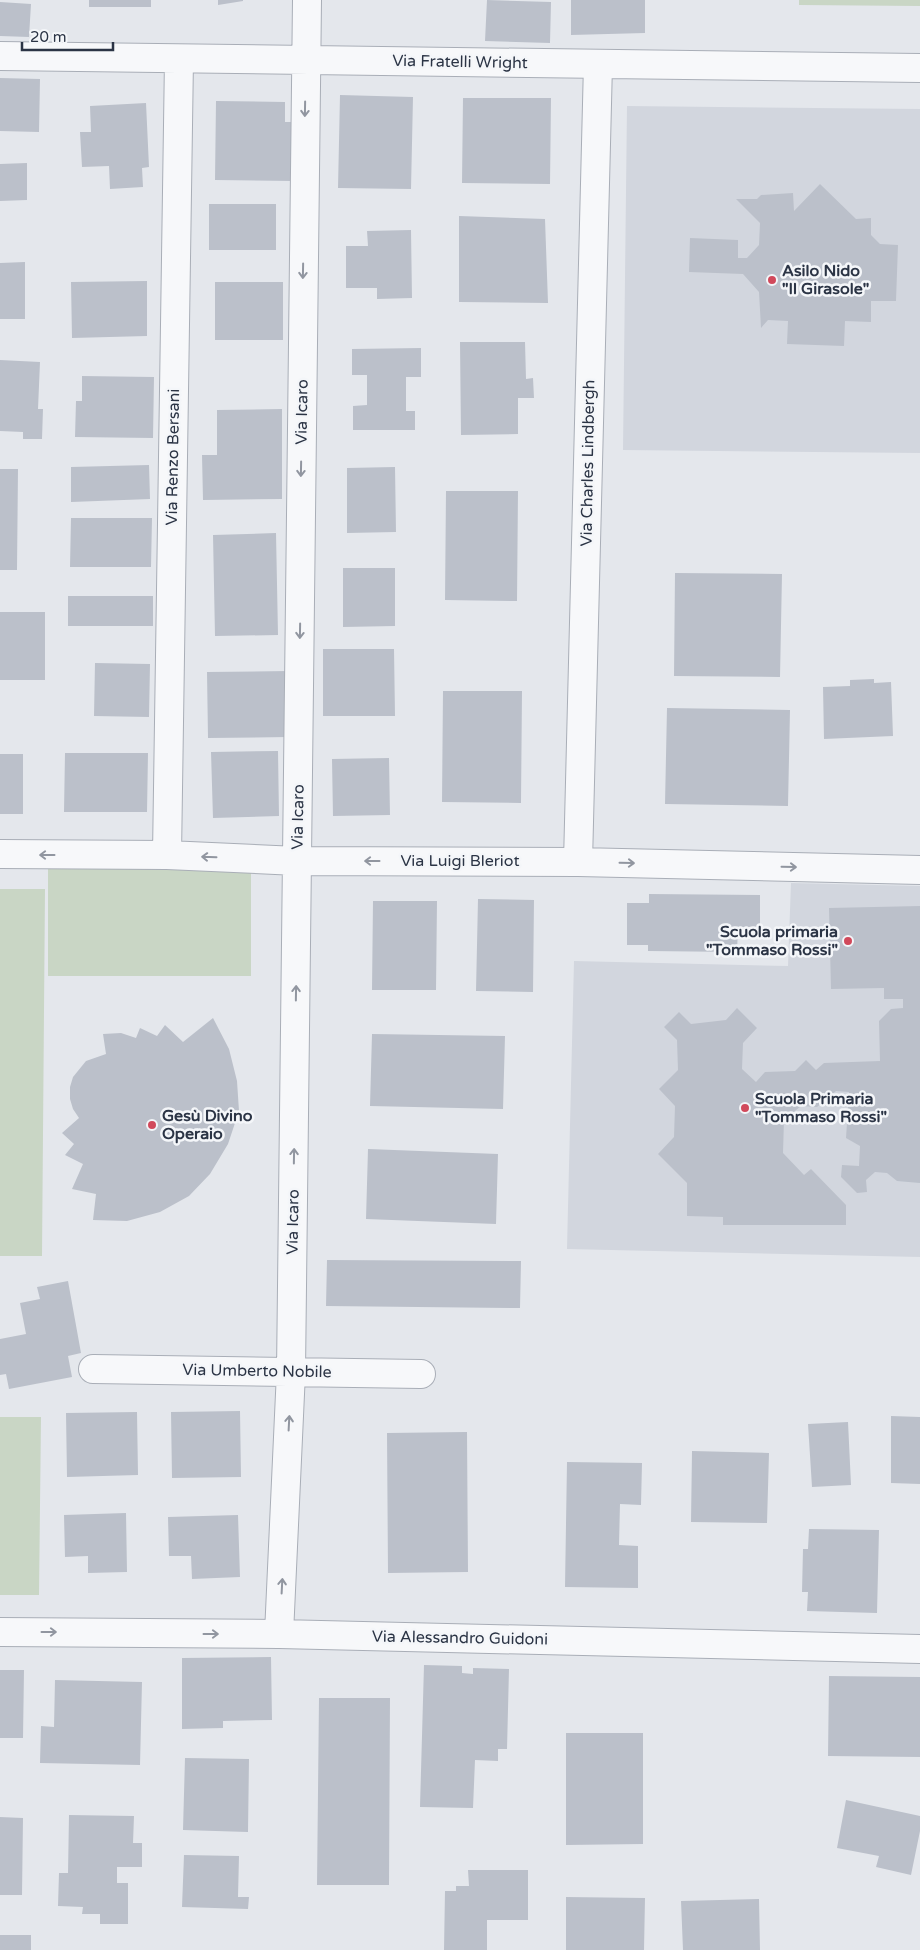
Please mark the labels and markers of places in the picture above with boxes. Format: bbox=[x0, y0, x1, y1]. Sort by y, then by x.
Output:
place label: Asilo Nido "Il Girasole" bbox=[782, 261, 869, 299]
marker: Asilo Nido "Il Girasole" bbox=[766, 274, 778, 286]
place label: Scuola primaria "Tommaso Rossi" bbox=[706, 922, 838, 960]
marker: Scuola primaria "Tommaso Rossi" bbox=[842, 935, 854, 947]
place label: Scuola Primaria "Tommaso Rossi" bbox=[755, 1089, 887, 1127]
marker: Scuola Primaria "Tommaso Rossi" bbox=[739, 1102, 751, 1114]
place label: Gesù Divino Operaio bbox=[162, 1106, 253, 1144]
marker: Gesù Divino Operaio bbox=[146, 1119, 158, 1131]

